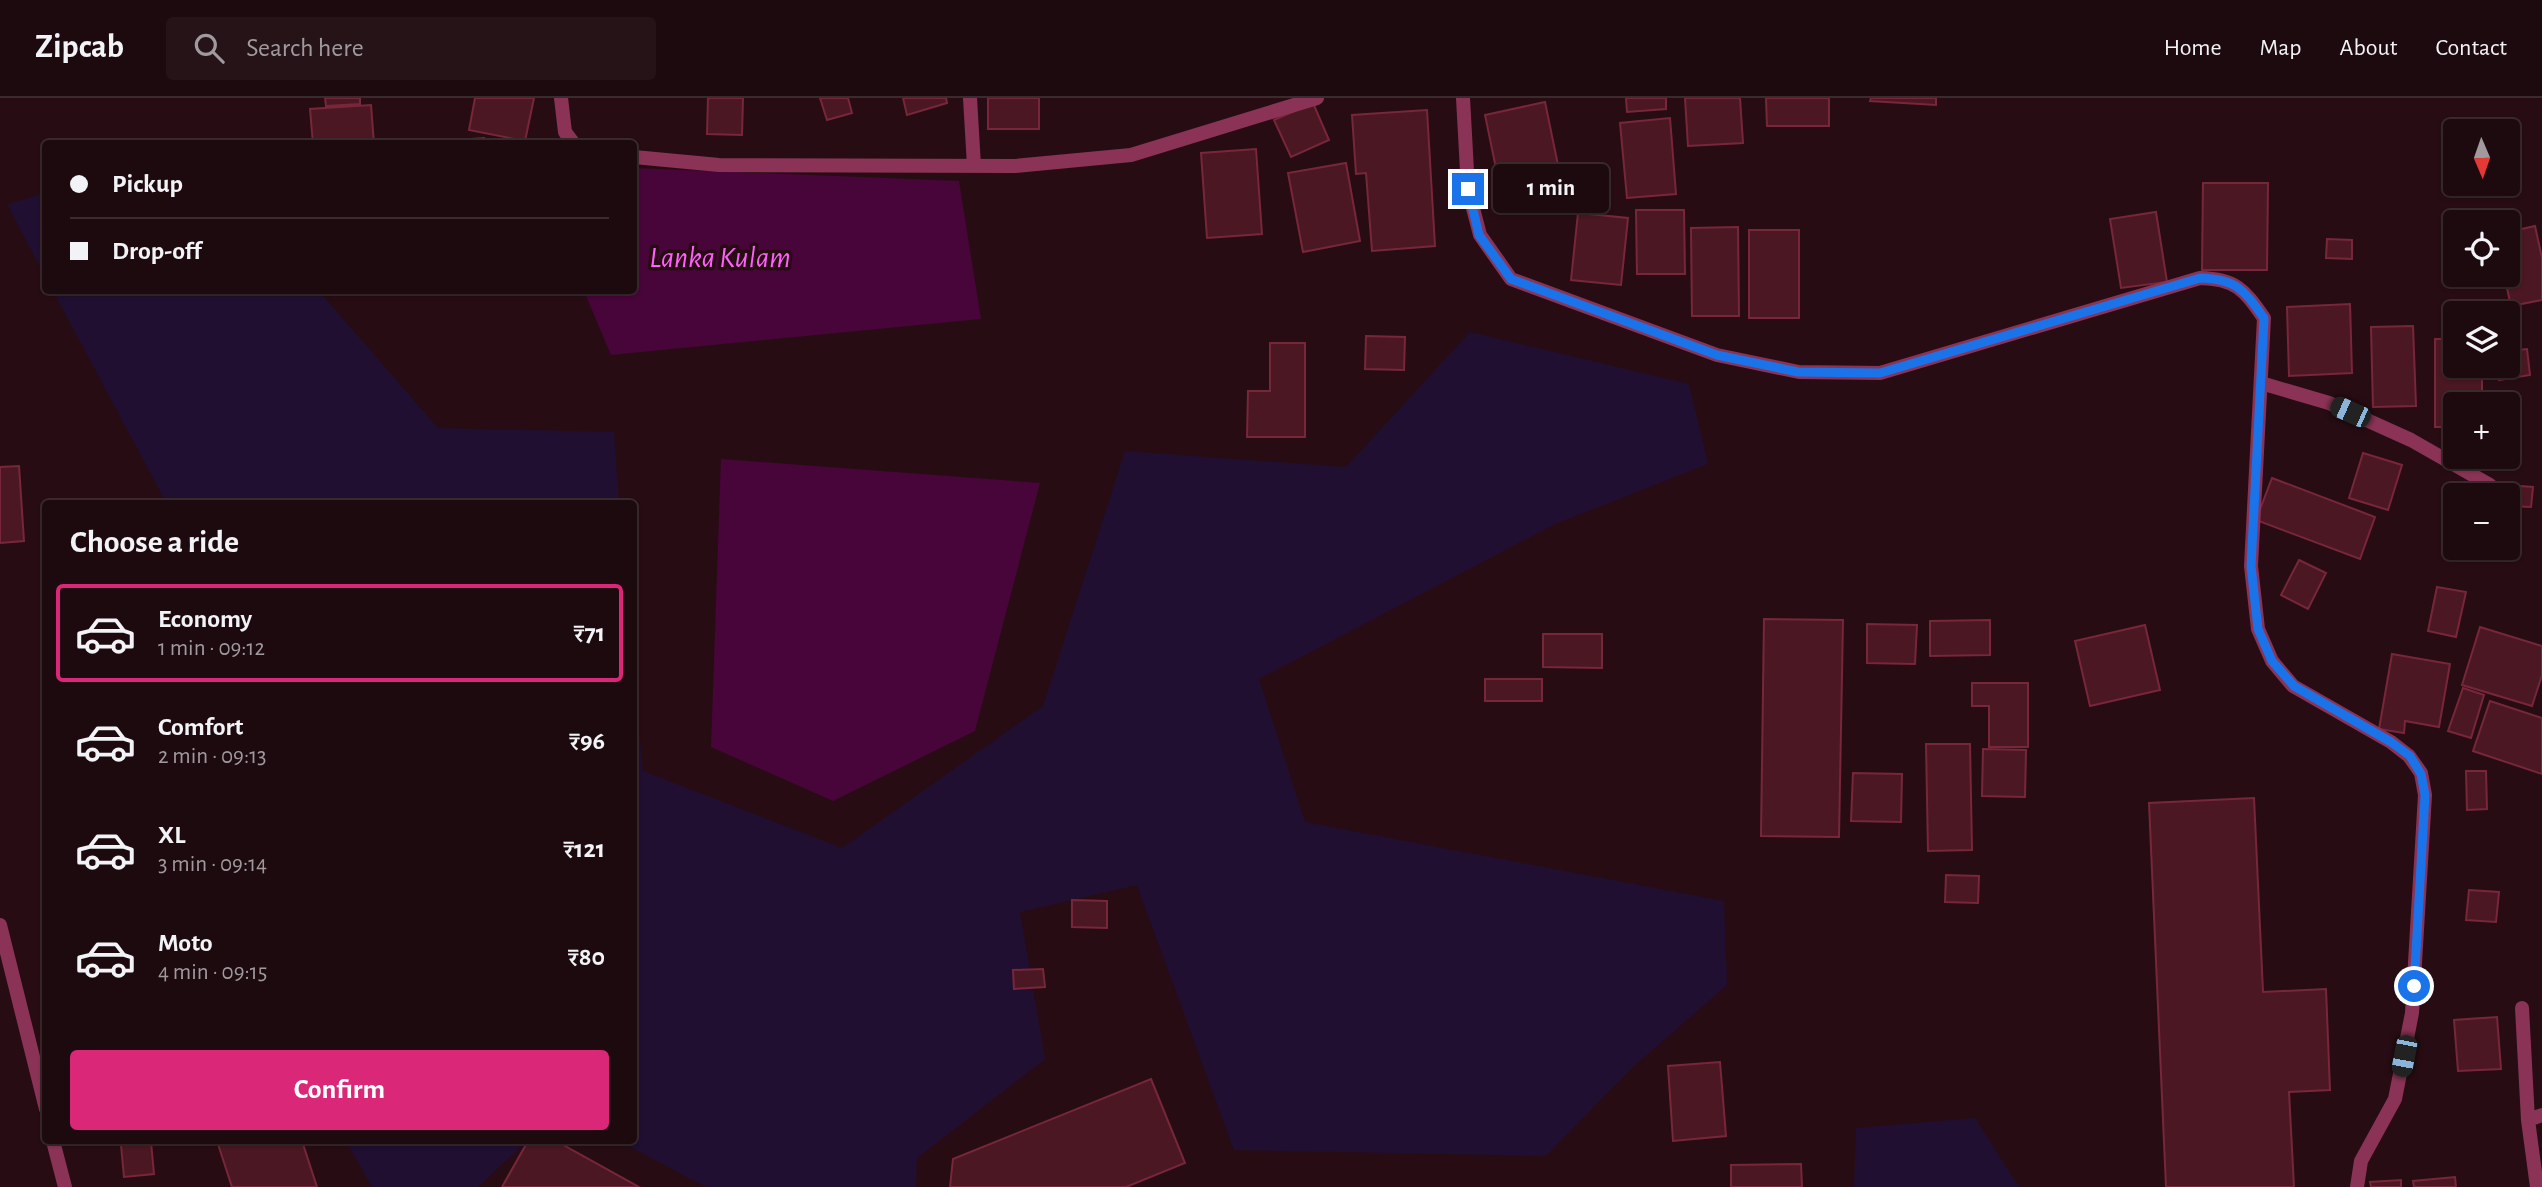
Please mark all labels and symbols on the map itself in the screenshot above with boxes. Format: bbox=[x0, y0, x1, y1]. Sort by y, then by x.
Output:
north arrow bbox=[2443, 119, 2520, 196]
callout: 1 min bbox=[1492, 164, 1608, 214]
route end bbox=[1452, 173, 1484, 205]
water label: Lanka Kulam bbox=[649, 243, 791, 273]
car bbox=[2327, 394, 2374, 430]
route start bbox=[2398, 970, 2430, 1002]
car bbox=[2390, 1033, 2419, 1079]

